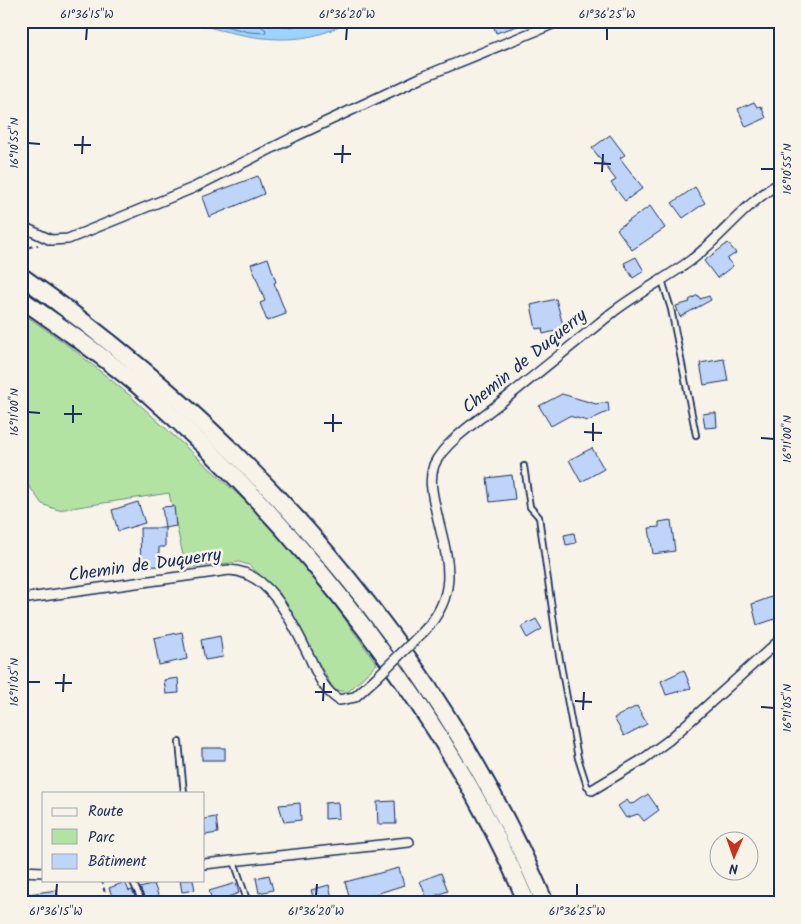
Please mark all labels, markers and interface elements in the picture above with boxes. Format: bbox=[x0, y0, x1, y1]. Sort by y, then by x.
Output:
text: 61°36'15"W bbox=[60, 5, 114, 24]
text: 61°36'20"W bbox=[319, 5, 375, 24]
text: 61°36'25"W bbox=[579, 5, 635, 24]
text: 16°10'55"N bbox=[5, 117, 24, 169]
text: 16°10'55"N bbox=[778, 143, 797, 195]
street label: Chemin de Duquerry bbox=[456, 302, 594, 422]
text: 16°11'00"N bbox=[5, 388, 24, 436]
text: 16°11'00"N bbox=[778, 415, 797, 463]
street label: Chemin de Duquerry bbox=[67, 541, 224, 591]
text: 16°11'05"N bbox=[5, 658, 24, 706]
text: 16°11'05"N bbox=[778, 684, 797, 732]
legend bbox=[42, 792, 205, 882]
text: Route bbox=[88, 800, 124, 824]
text: Parc bbox=[88, 826, 115, 850]
north arrow bbox=[708, 832, 758, 882]
text: Bâtiment bbox=[88, 850, 147, 874]
text: N bbox=[729, 857, 738, 879]
text: 61°36'15"W bbox=[29, 902, 83, 921]
text: 61°36'20"W bbox=[288, 902, 344, 921]
text: 61°36'25"W bbox=[549, 902, 605, 921]

